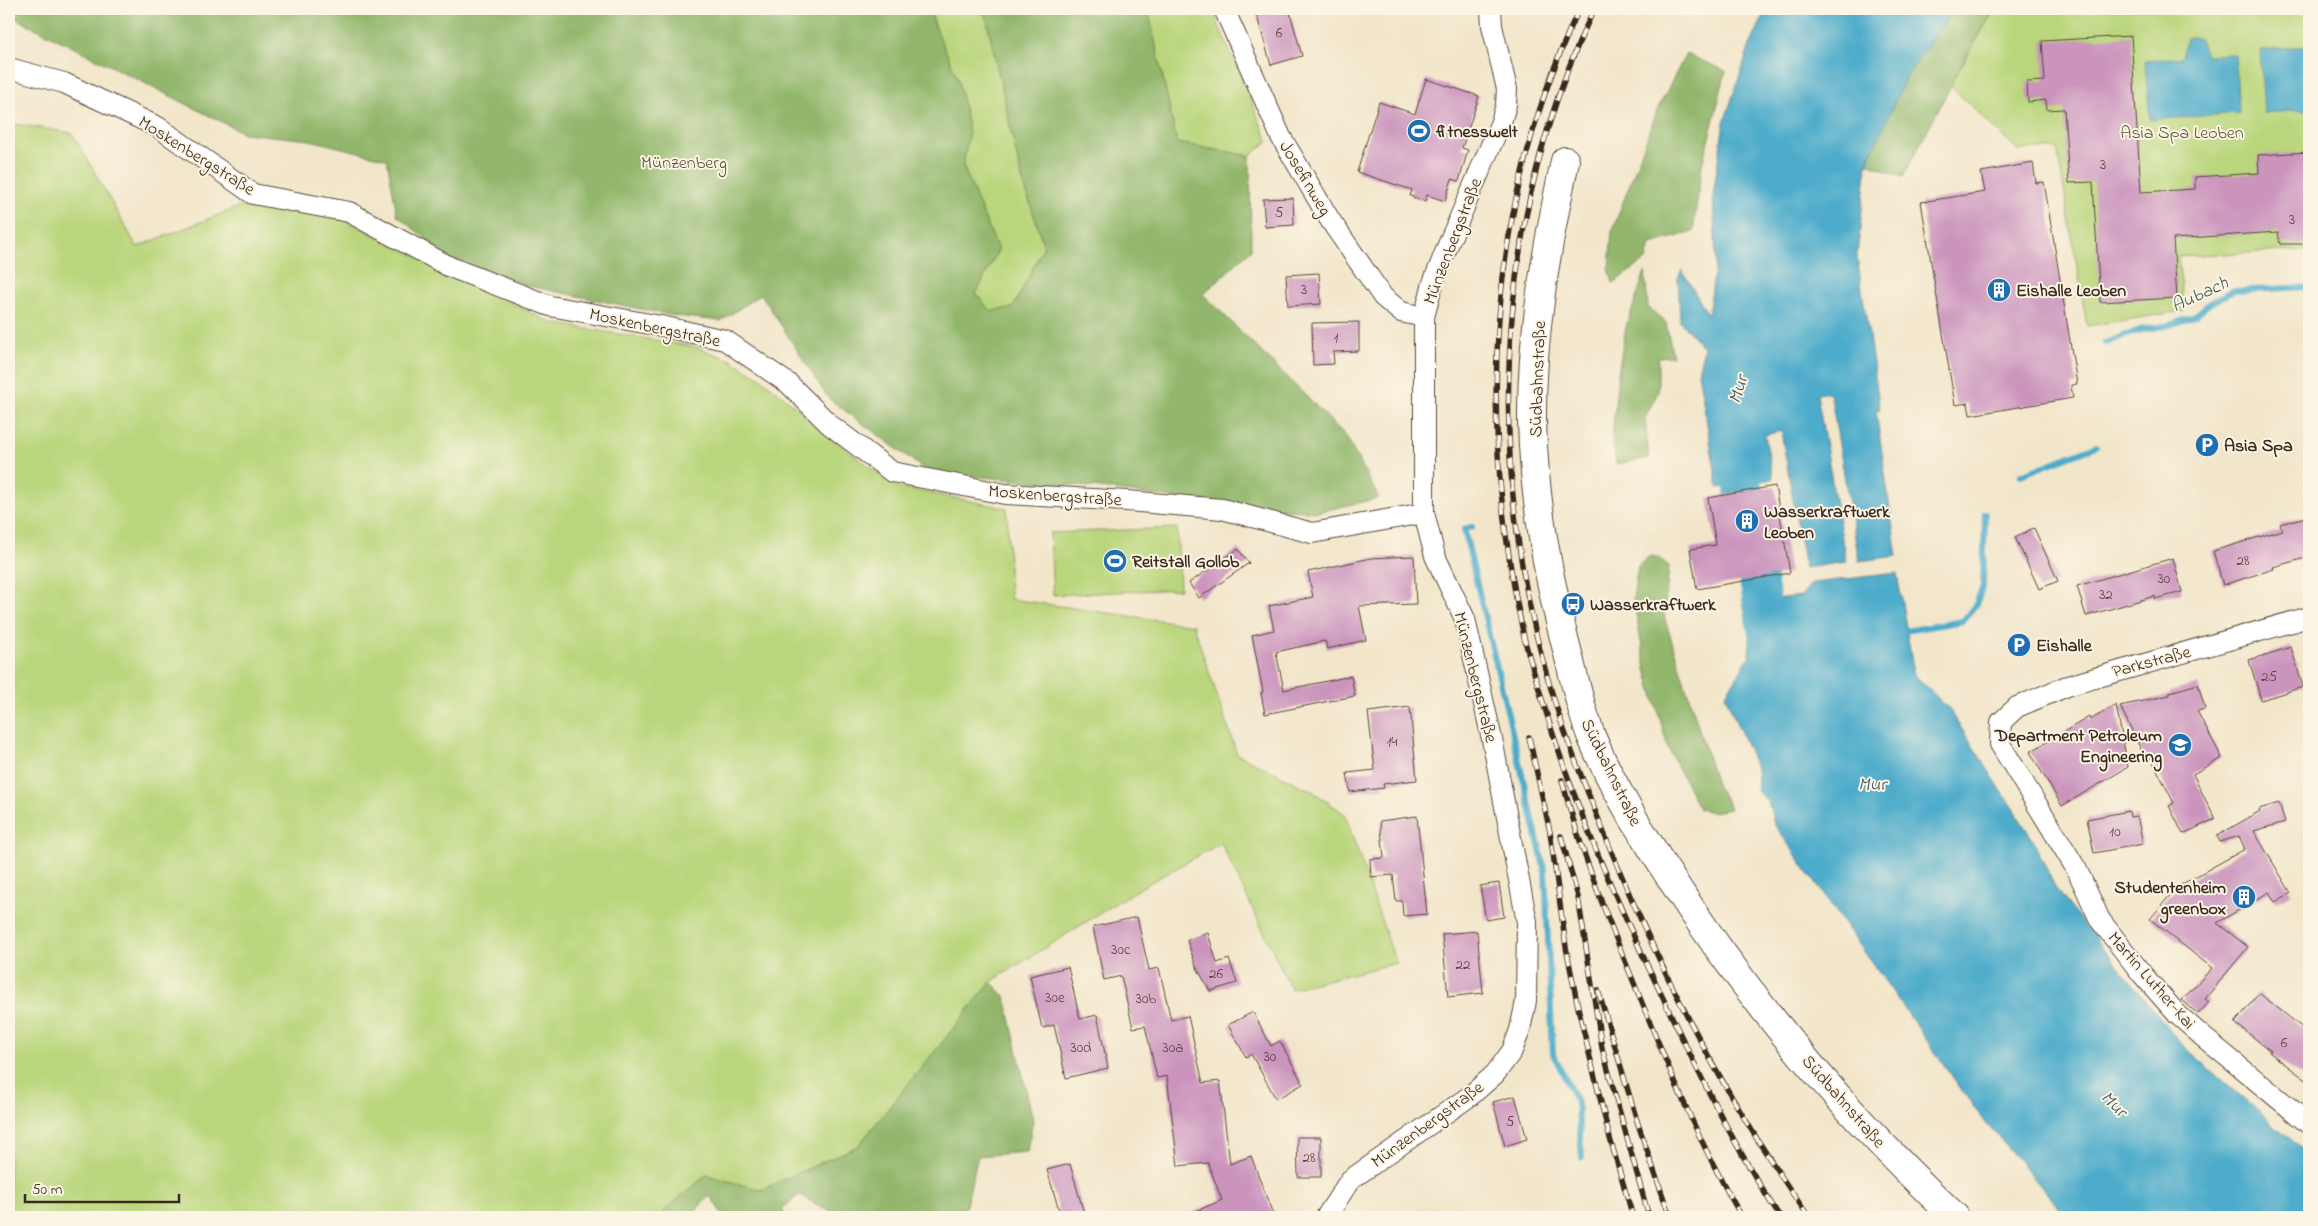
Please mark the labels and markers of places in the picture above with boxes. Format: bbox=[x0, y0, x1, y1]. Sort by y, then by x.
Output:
sports icon: fitnesswelt bbox=[1406, 118, 1432, 144]
place label: fitnesswelt bbox=[1435, 120, 1519, 146]
building icon: Eishalle Leoben bbox=[1986, 277, 2012, 303]
place label: Eishalle Leoben bbox=[2016, 279, 2126, 305]
parking icon: Asia Spa bbox=[2194, 432, 2220, 458]
place label: Asia Spa bbox=[2224, 434, 2293, 460]
place label: Wasserkraftwerk Leoben bbox=[1764, 500, 1891, 547]
building icon: Wasserkraftwerk Leoben bbox=[1734, 508, 1760, 534]
sports icon: Reitstall Gollob bbox=[1102, 548, 1128, 574]
place label: Reitstall Gollob bbox=[1132, 550, 1240, 576]
bus stop icon: Wasserkraftwerk bbox=[1560, 591, 1586, 617]
place label: Wasserkraftwerk bbox=[1590, 593, 1717, 619]
parking icon: Eishalle bbox=[2006, 632, 2032, 658]
place label: Eishalle bbox=[2036, 634, 2093, 660]
place label: Department Petroleum Engineering bbox=[1994, 724, 2162, 772]
school or university icon: Department Petroleum Engineering bbox=[2167, 732, 2193, 758]
place label: Studentenheim greenbox bbox=[2114, 876, 2226, 924]
building icon: Studentenheim greenbox bbox=[2231, 884, 2257, 910]

